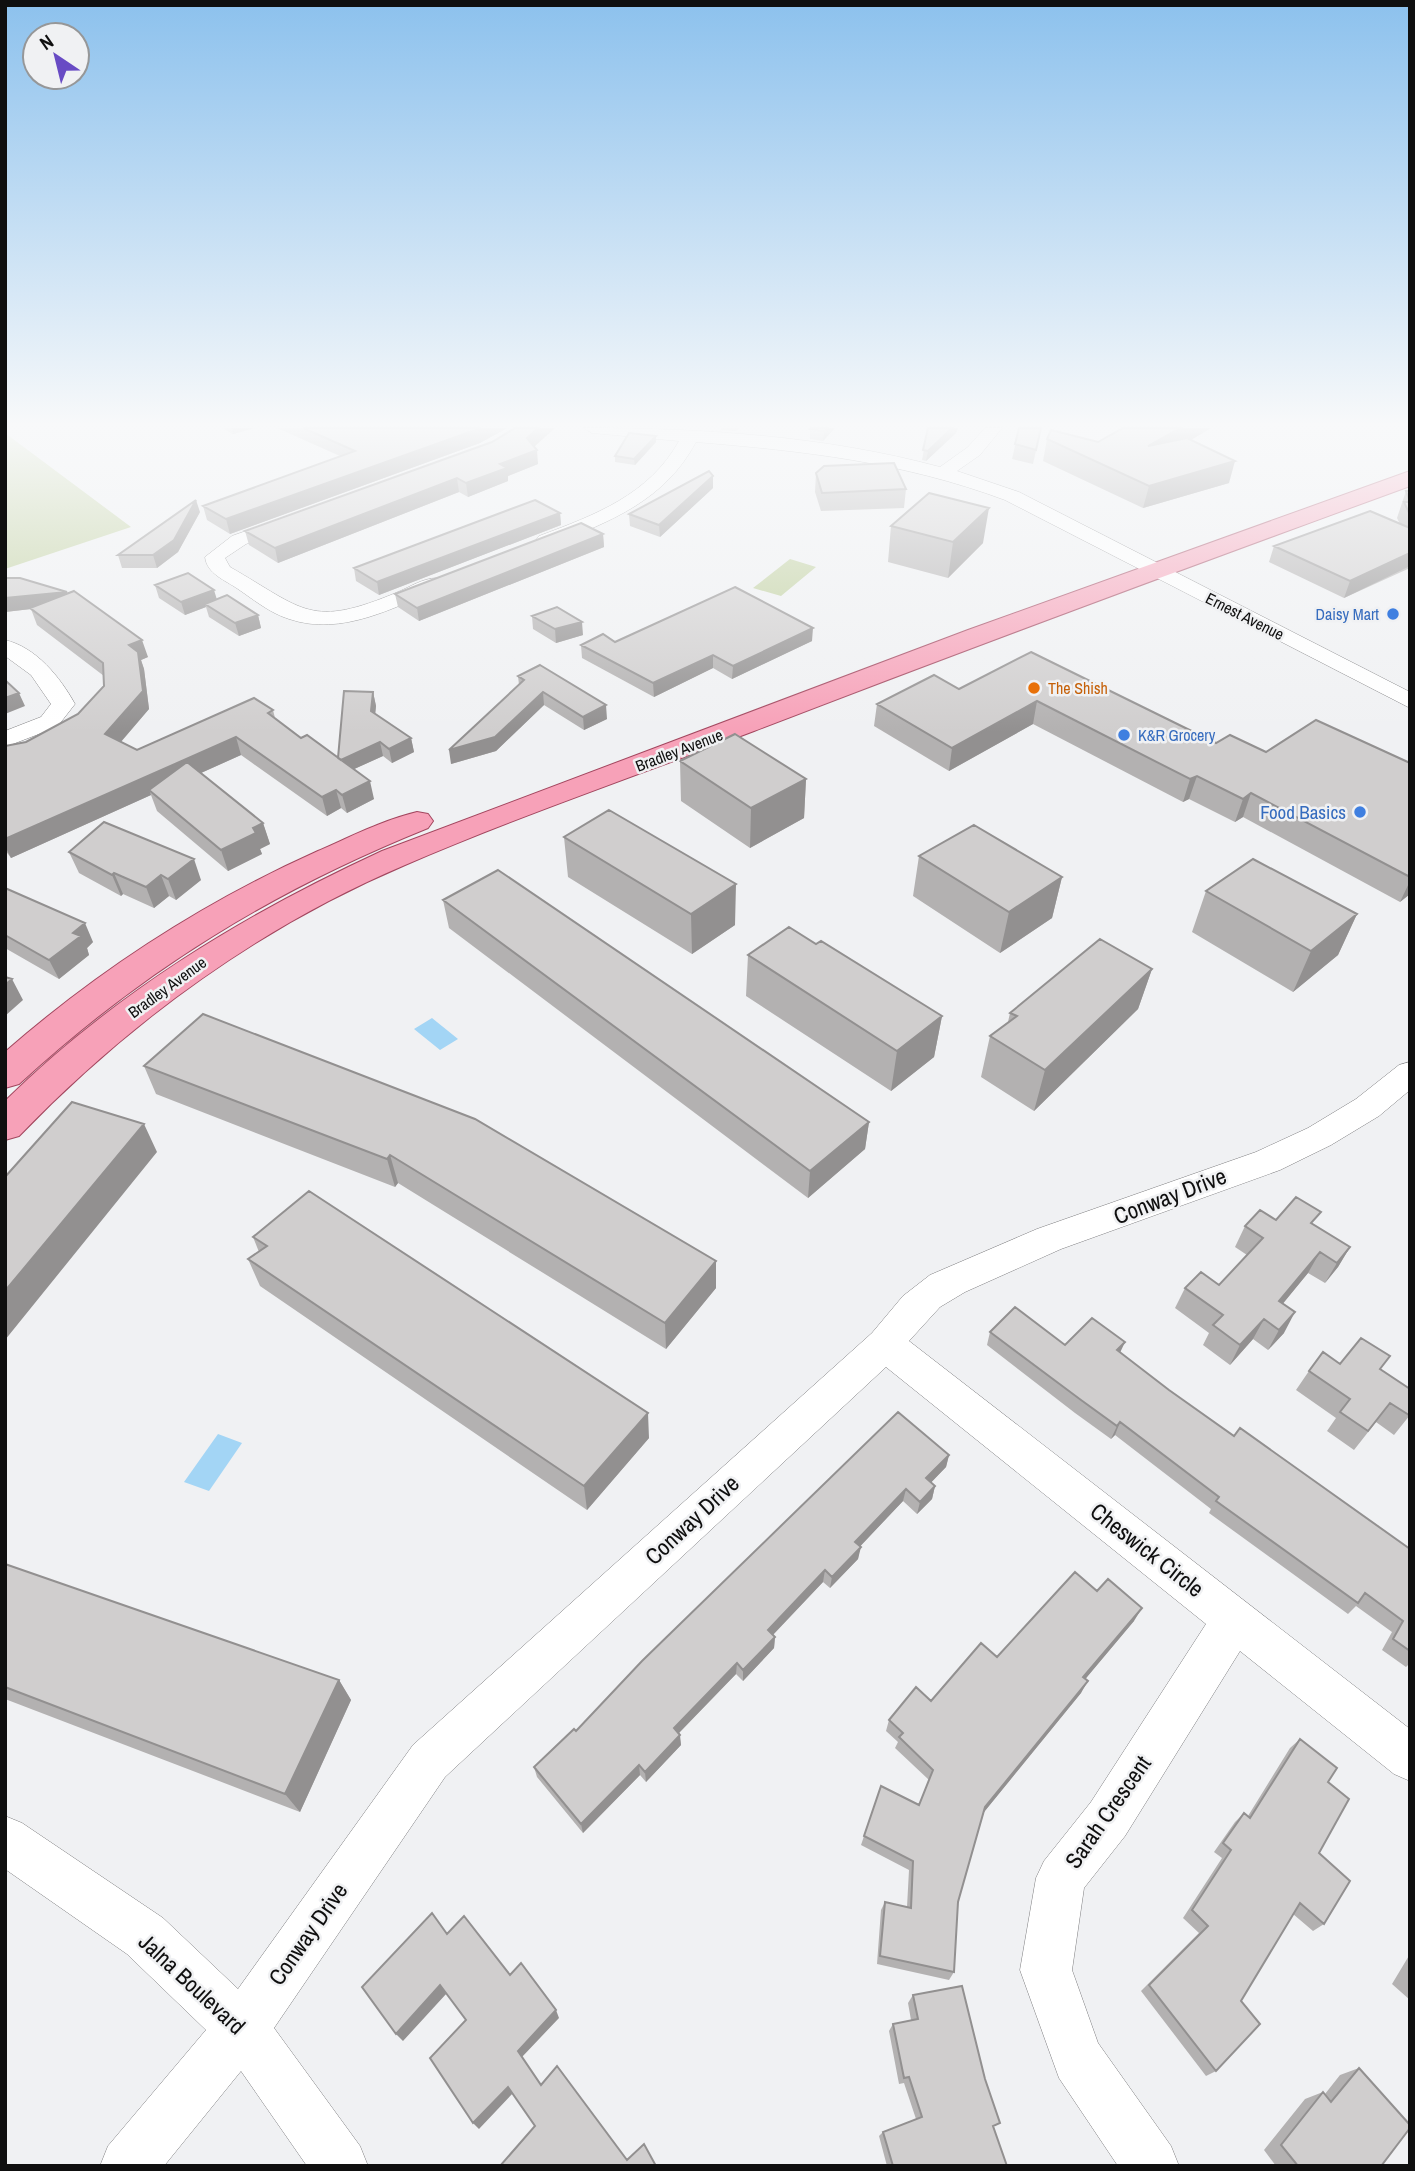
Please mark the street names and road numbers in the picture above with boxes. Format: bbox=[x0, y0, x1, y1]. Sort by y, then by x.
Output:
street label: Ernest Avenue bbox=[1202, 587, 1288, 645]
street label: Bradley Avenue bbox=[632, 723, 726, 777]
street label: Bradley Avenue bbox=[123, 951, 211, 1023]
street label: Conway Drive bbox=[1109, 1160, 1231, 1231]
street label: Conway Drive bbox=[638, 1468, 746, 1571]
street label: Cheswick Circle bbox=[1084, 1495, 1211, 1604]
street label: Sarah Crescent bbox=[1057, 1749, 1158, 1874]
street label: Conway Drive bbox=[261, 1876, 354, 1991]
street label: Jalna Boulevard bbox=[132, 1926, 252, 2041]

